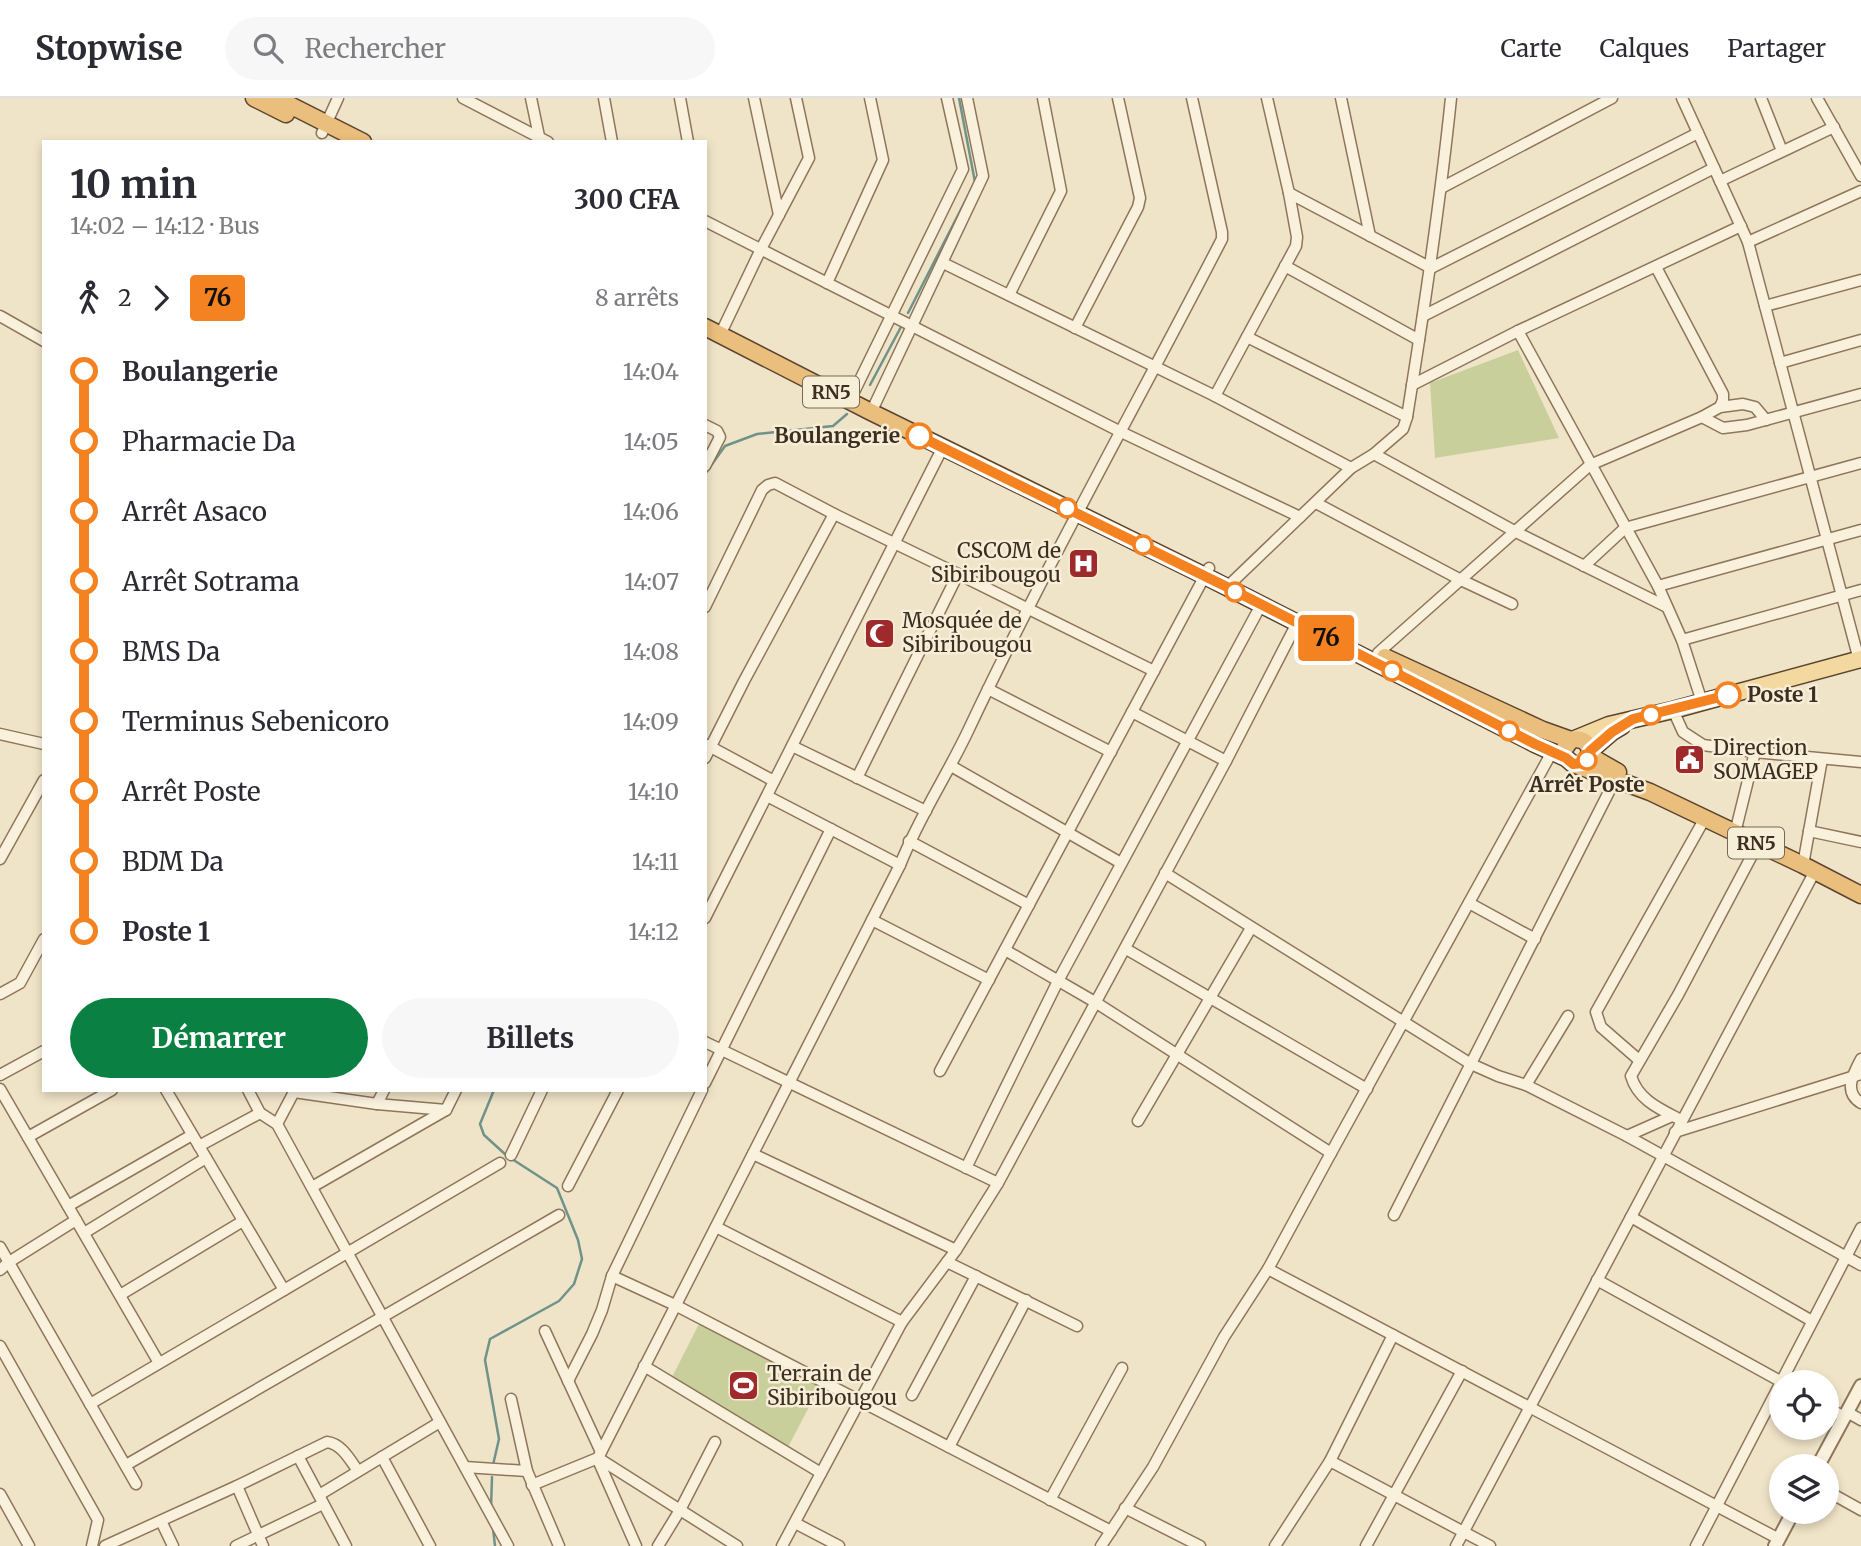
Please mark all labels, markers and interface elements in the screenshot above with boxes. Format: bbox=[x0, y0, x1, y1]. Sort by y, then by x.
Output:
search box bbox=[225, 17, 715, 80]
text: Stopwise bbox=[35, 28, 183, 69]
icon: search bbox=[249, 29, 287, 67]
text: Rechercher bbox=[305, 32, 446, 65]
text: Carte bbox=[1500, 33, 1561, 64]
text: Calques bbox=[1599, 33, 1689, 64]
text: Partager bbox=[1727, 33, 1826, 64]
text: 10 min bbox=[70, 161, 197, 208]
text: 300 CFA bbox=[574, 183, 679, 216]
text: 14:02 – 14:12 · Bus bbox=[70, 211, 260, 240]
icon: walk bbox=[70, 279, 108, 317]
icon: forward bbox=[142, 279, 180, 317]
text: 76 bbox=[204, 282, 231, 313]
text: 2 bbox=[118, 283, 132, 312]
text: 8 arrêts bbox=[595, 283, 679, 312]
text: Boulangerie bbox=[122, 355, 278, 388]
text: 14:04 bbox=[623, 357, 679, 386]
road number: RN5 bbox=[803, 376, 859, 408]
place label: Boulangerie bbox=[774, 422, 900, 449]
marker: Boulangerie bbox=[906, 423, 932, 449]
text: Pharmacie Da bbox=[122, 425, 296, 458]
text: 14:05 bbox=[624, 427, 679, 456]
text: Arrêt Asaco bbox=[122, 495, 267, 528]
text: 14:06 bbox=[623, 497, 679, 526]
unlabelled marker bbox=[1057, 498, 1077, 518]
unlabelled marker bbox=[1133, 535, 1153, 555]
place label: CSCOM de Sibiribougou bbox=[931, 537, 1061, 588]
hospital icon: CSCOM de Sibiribougou bbox=[1067, 546, 1101, 580]
text: Arrêt Sotrama bbox=[122, 565, 300, 598]
text: 14:07 bbox=[624, 567, 679, 596]
unlabelled marker bbox=[1225, 582, 1245, 602]
place label: Mosquée de Sibiribougou bbox=[902, 607, 1032, 658]
line badge: 76 bbox=[1294, 615, 1358, 661]
mosque icon: Mosquée de Sibiribougou bbox=[862, 616, 896, 650]
text: 76 bbox=[1312, 622, 1340, 653]
text: BMS Da bbox=[122, 635, 220, 668]
text: 14:08 bbox=[623, 637, 679, 666]
unlabelled marker bbox=[1382, 661, 1402, 681]
place label: Poste 1 bbox=[1747, 681, 1818, 708]
marker: Poste 1 bbox=[1715, 682, 1741, 708]
text: Terminus Sebenicoro bbox=[122, 705, 389, 738]
unlabelled marker bbox=[1641, 705, 1661, 725]
text: 14:09 bbox=[623, 707, 679, 736]
unlabelled marker bbox=[1499, 721, 1519, 741]
place label: Direction SOMAGEP bbox=[1713, 734, 1818, 785]
public building icon: Direction SOMAGEP bbox=[1673, 743, 1707, 777]
marker: Arrêt Poste bbox=[1577, 750, 1597, 770]
place label: Arrêt Poste bbox=[1528, 771, 1645, 798]
text: Arrêt Poste bbox=[122, 775, 261, 808]
text: 14:10 bbox=[628, 777, 679, 806]
road number: RN5 bbox=[1728, 828, 1784, 858]
text: BDM Da bbox=[122, 845, 224, 878]
text: 14:11 bbox=[632, 847, 679, 876]
text: Poste 1 bbox=[122, 915, 210, 948]
text: 14:12 bbox=[628, 917, 679, 946]
button: Démarrer bbox=[70, 998, 368, 1078]
button: Billets bbox=[382, 998, 679, 1078]
place label: Terrain de Sibiribougou bbox=[767, 1360, 897, 1411]
sports icon: Terrain de Sibiribougou bbox=[727, 1369, 761, 1403]
map controls bbox=[1769, 1370, 1839, 1524]
button: locate bbox=[1769, 1370, 1839, 1440]
button: layers bbox=[1769, 1454, 1839, 1524]

